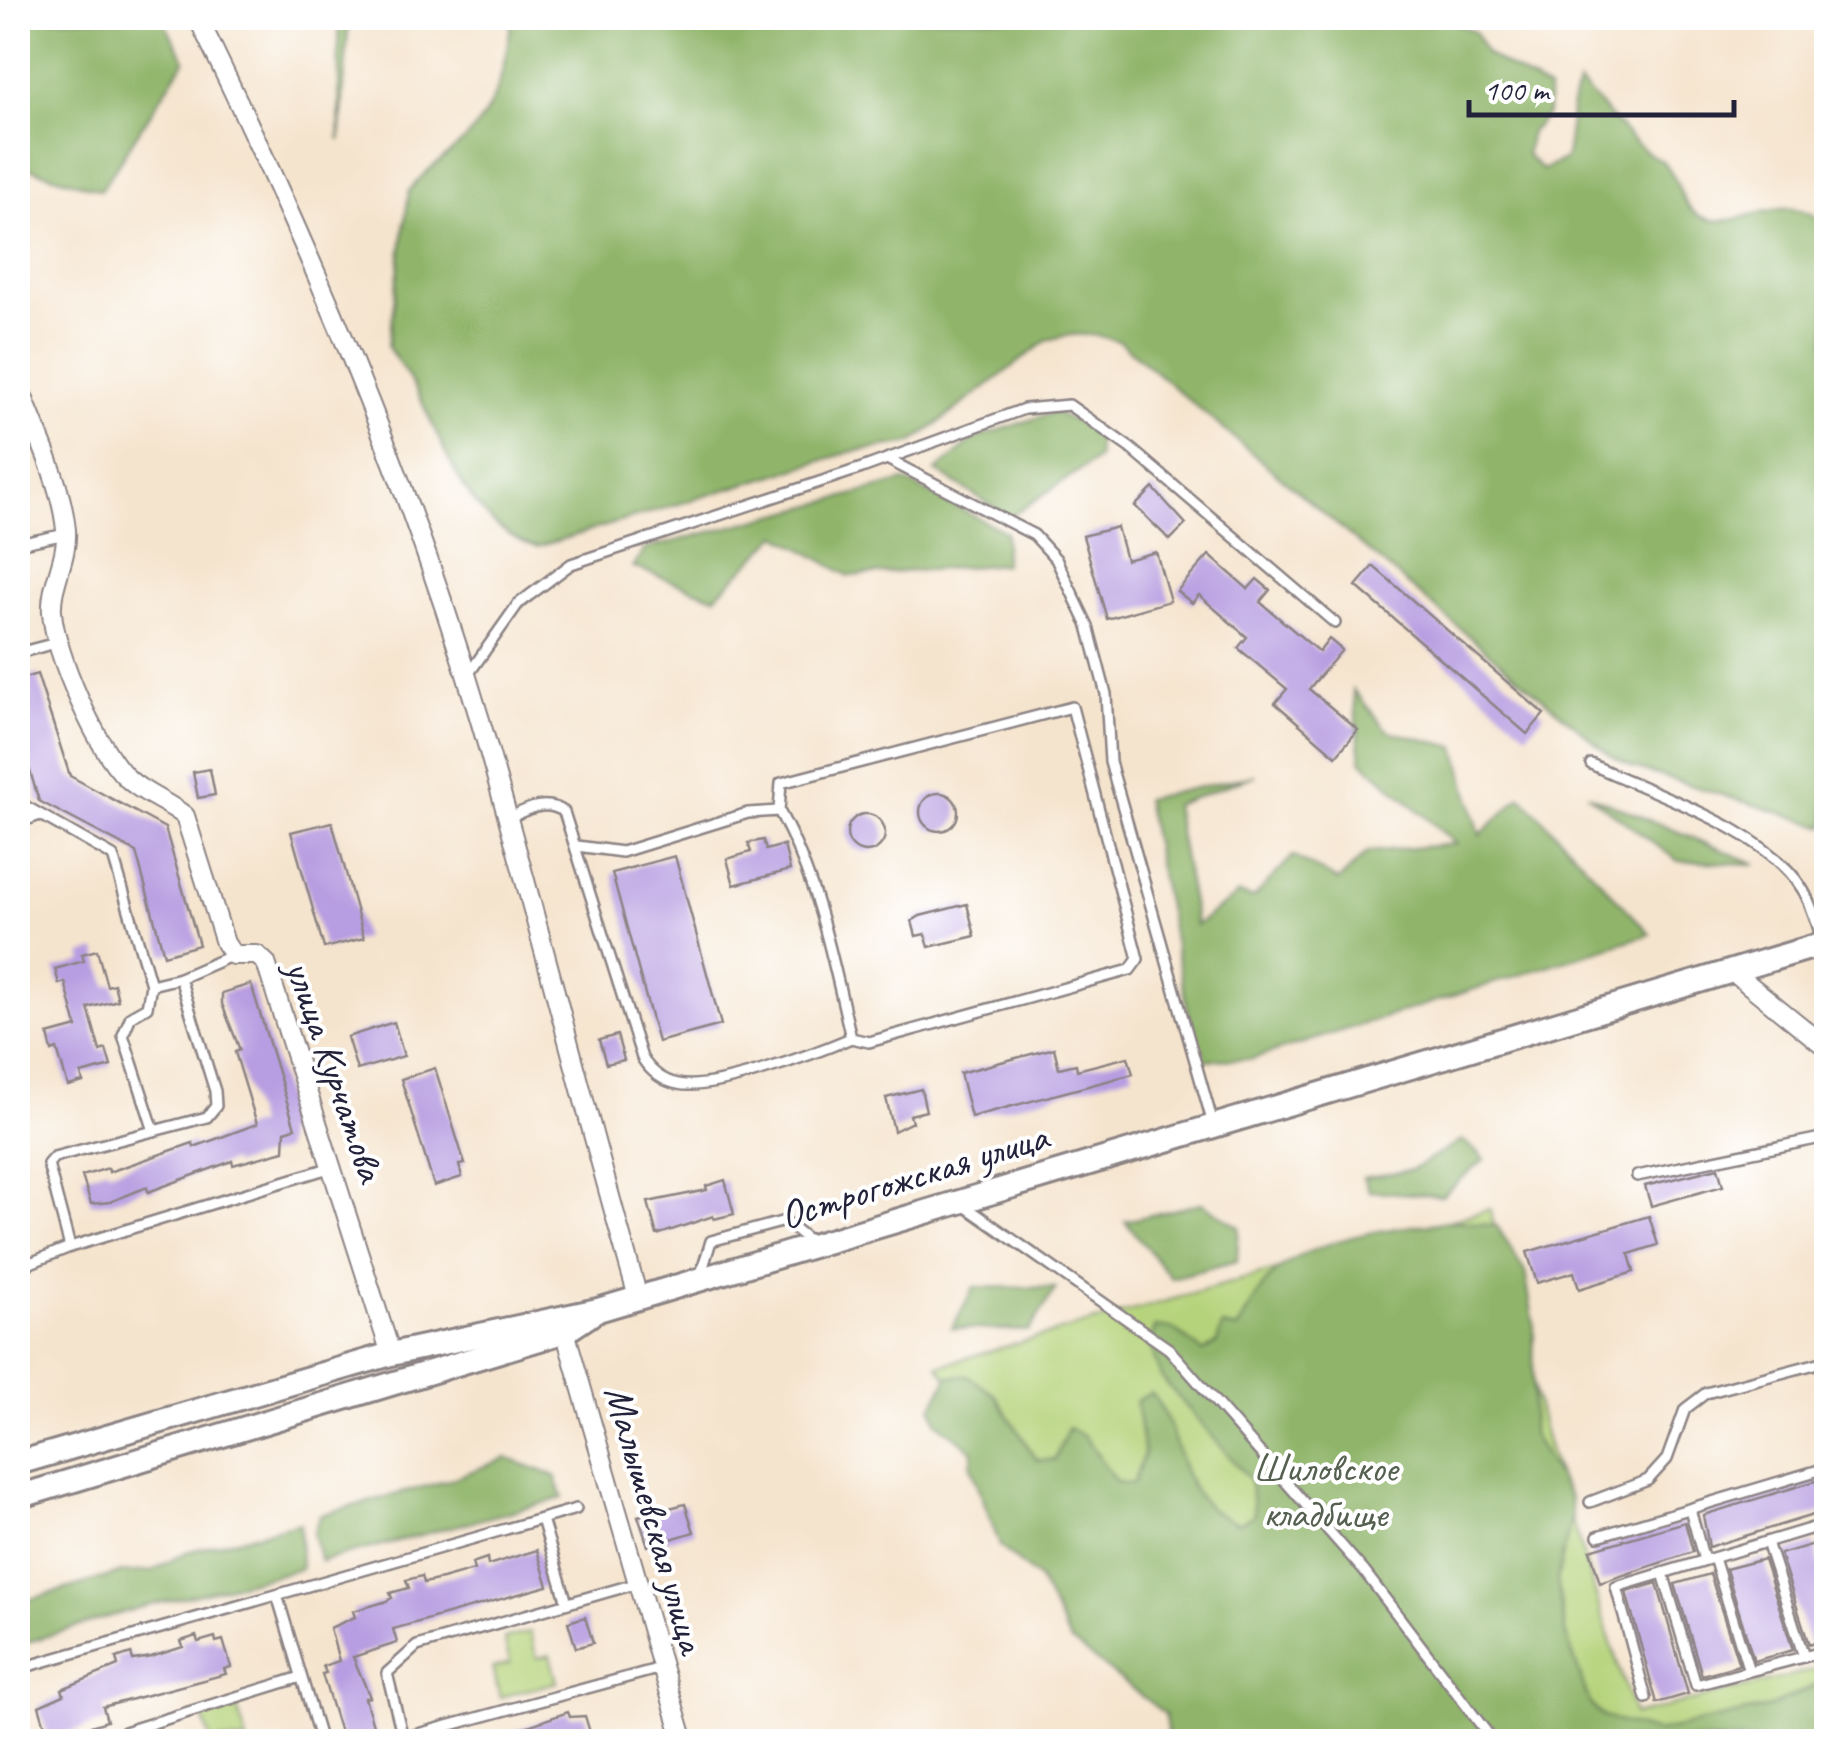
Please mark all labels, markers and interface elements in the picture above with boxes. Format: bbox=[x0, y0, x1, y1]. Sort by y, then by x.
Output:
scale bar bbox=[1469, 55, 1734, 117]
text: 100 m bbox=[1484, 71, 1551, 109]
street label: улица Курчатова bbox=[273, 952, 397, 1190]
street label: Острогожская улица bbox=[774, 1111, 1056, 1240]
street label: Малышевская улица bbox=[593, 1380, 718, 1662]
park label: Шиловское кладбище bbox=[1253, 1443, 1400, 1539]

